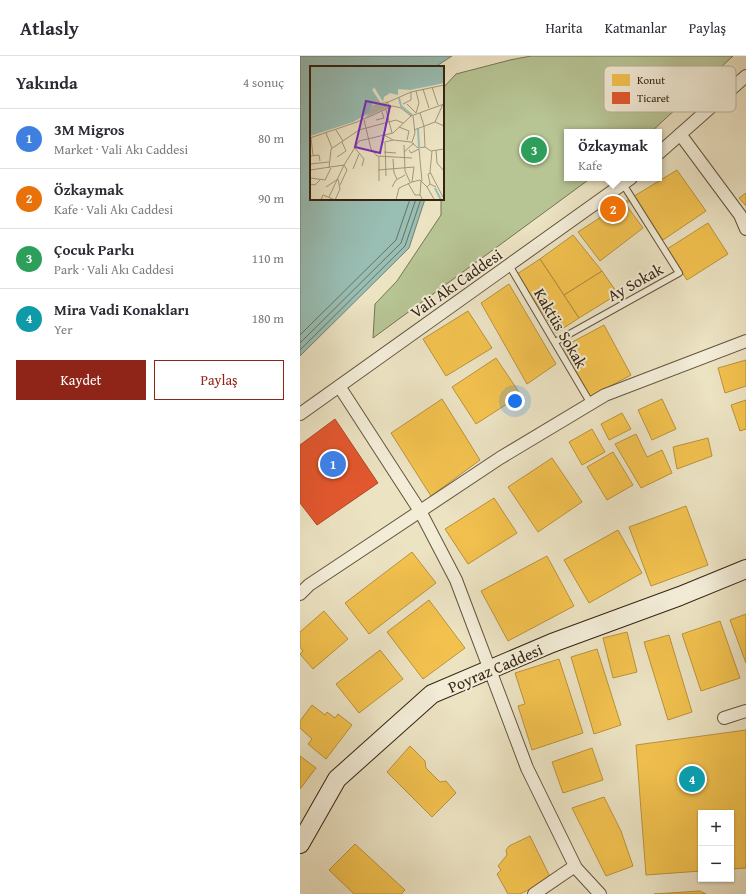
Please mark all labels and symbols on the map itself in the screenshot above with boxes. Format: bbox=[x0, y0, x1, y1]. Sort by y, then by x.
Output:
inset map bbox=[310, 66, 444, 200]
legend bbox=[604, 66, 736, 112]
text: Konut bbox=[637, 72, 665, 88]
text: Ticaret bbox=[637, 90, 670, 106]
pin: 3 bbox=[521, 135, 547, 165]
pin: 2 bbox=[600, 194, 626, 224]
street label: Vali Akı Caddesi bbox=[405, 242, 507, 324]
street label: Ay Sokak bbox=[603, 256, 668, 307]
street label: Kaktüs Sokak bbox=[528, 283, 594, 373]
your location bbox=[505, 391, 525, 411]
pin: 1 bbox=[320, 449, 346, 479]
street label: Poyraz Caddesi bbox=[444, 637, 547, 699]
pin: 4 bbox=[679, 764, 705, 794]

